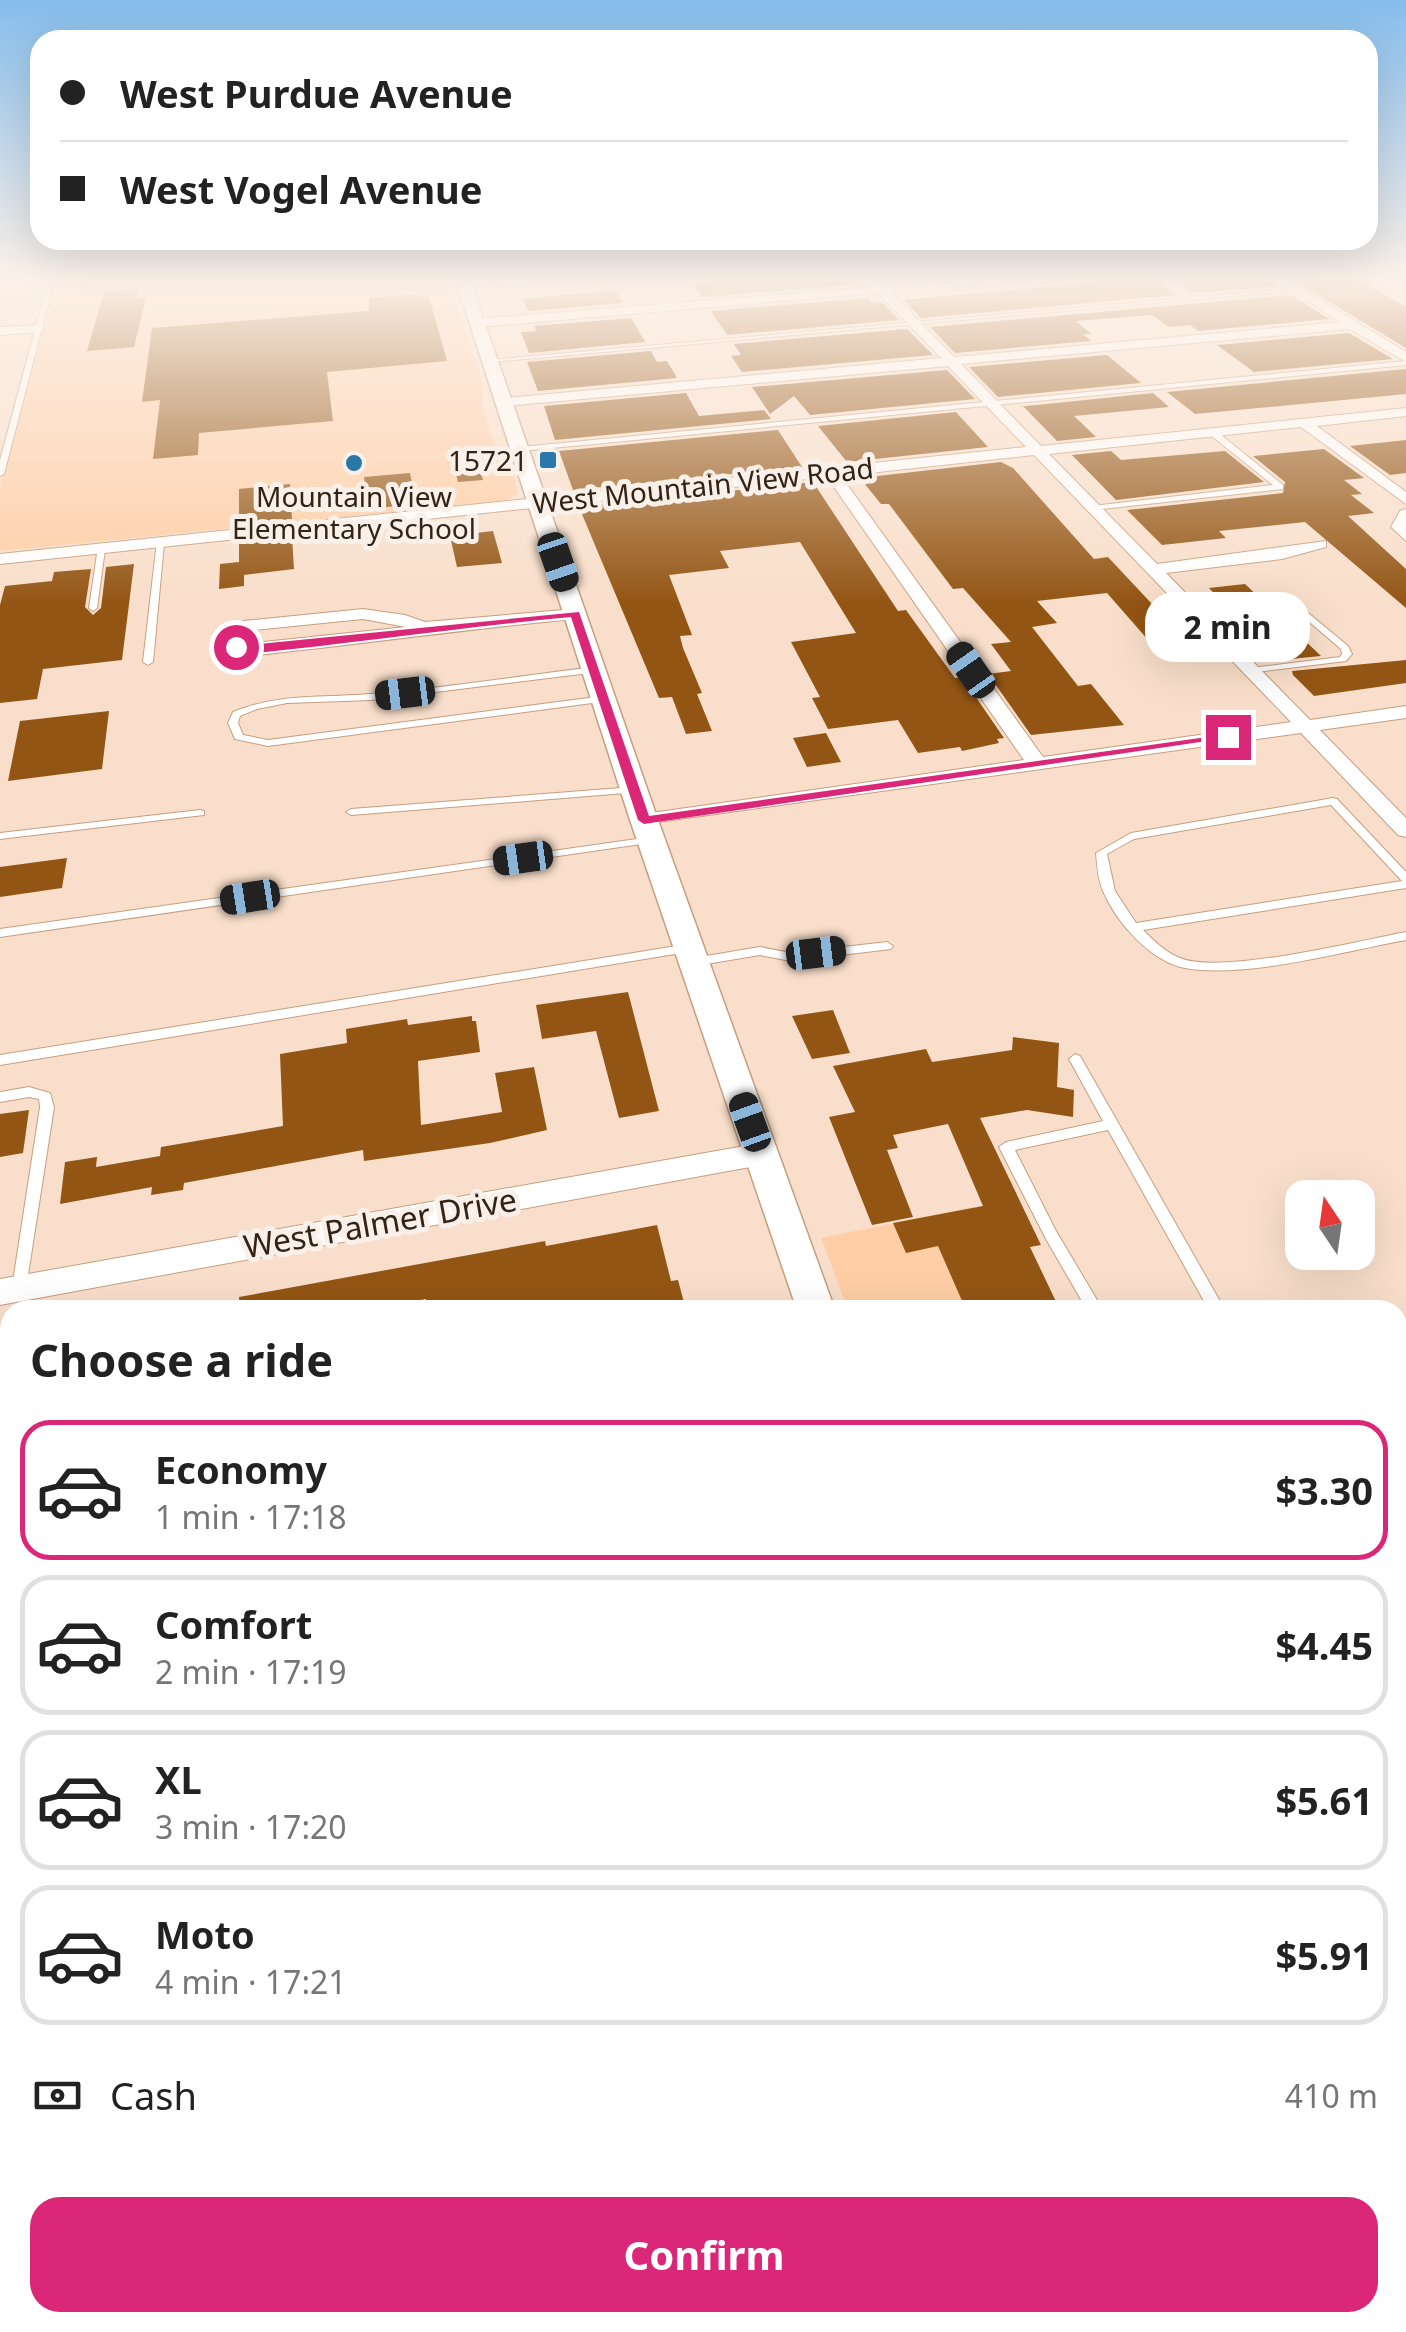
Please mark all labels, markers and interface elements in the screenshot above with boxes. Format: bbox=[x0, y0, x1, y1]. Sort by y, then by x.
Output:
text: West Purdue Avenue bbox=[120, 67, 513, 119]
text: West Vogel Avenue bbox=[120, 163, 482, 215]
place label: 15721 bbox=[448, 441, 528, 479]
street label: West Mountain View Road bbox=[531, 448, 875, 522]
marker: 15721 bbox=[537, 449, 559, 471]
marker: Mountain View Elementary School bbox=[343, 452, 365, 474]
place label: Mountain View Elementary School bbox=[232, 477, 476, 547]
car bbox=[534, 529, 582, 595]
callout: 2 min bbox=[1146, 592, 1310, 662]
text: 2 min bbox=[1183, 605, 1272, 648]
route start bbox=[214, 625, 259, 670]
car bbox=[942, 637, 1000, 703]
car bbox=[373, 674, 437, 712]
route end bbox=[1206, 715, 1251, 760]
car bbox=[491, 839, 555, 877]
car bbox=[218, 877, 282, 917]
car bbox=[784, 934, 848, 972]
car bbox=[726, 1089, 774, 1155]
street label: West Palmer Drive bbox=[240, 1177, 520, 1267]
north arrow bbox=[1285, 1180, 1375, 1270]
map controls bbox=[1285, 1180, 1375, 1270]
text: Choose a ride bbox=[30, 1329, 333, 1390]
text: Economy bbox=[155, 1443, 327, 1495]
icon: car bbox=[35, 1445, 125, 1535]
text: $3.30 bbox=[1275, 1464, 1373, 1516]
text: 1 min · 17:18 bbox=[155, 1495, 347, 1538]
text: Comfort bbox=[155, 1598, 312, 1650]
icon: car bbox=[35, 1600, 125, 1690]
text: $4.45 bbox=[1275, 1619, 1373, 1671]
text: 2 min · 17:19 bbox=[155, 1650, 347, 1693]
text: XL bbox=[155, 1753, 202, 1805]
icon: car bbox=[35, 1755, 125, 1845]
text: $5.61 bbox=[1275, 1774, 1373, 1826]
text: 3 min · 17:20 bbox=[155, 1805, 347, 1848]
text: Moto bbox=[155, 1908, 255, 1960]
icon: car bbox=[35, 1910, 125, 2000]
text: $5.91 bbox=[1275, 1929, 1373, 1981]
text: 4 min · 17:21 bbox=[155, 1960, 347, 2003]
icon: cash bbox=[30, 2068, 85, 2123]
text: Cash bbox=[110, 2069, 197, 2121]
text: 410 m bbox=[1285, 2074, 1378, 2117]
button: Confirm bbox=[30, 2197, 1378, 2312]

